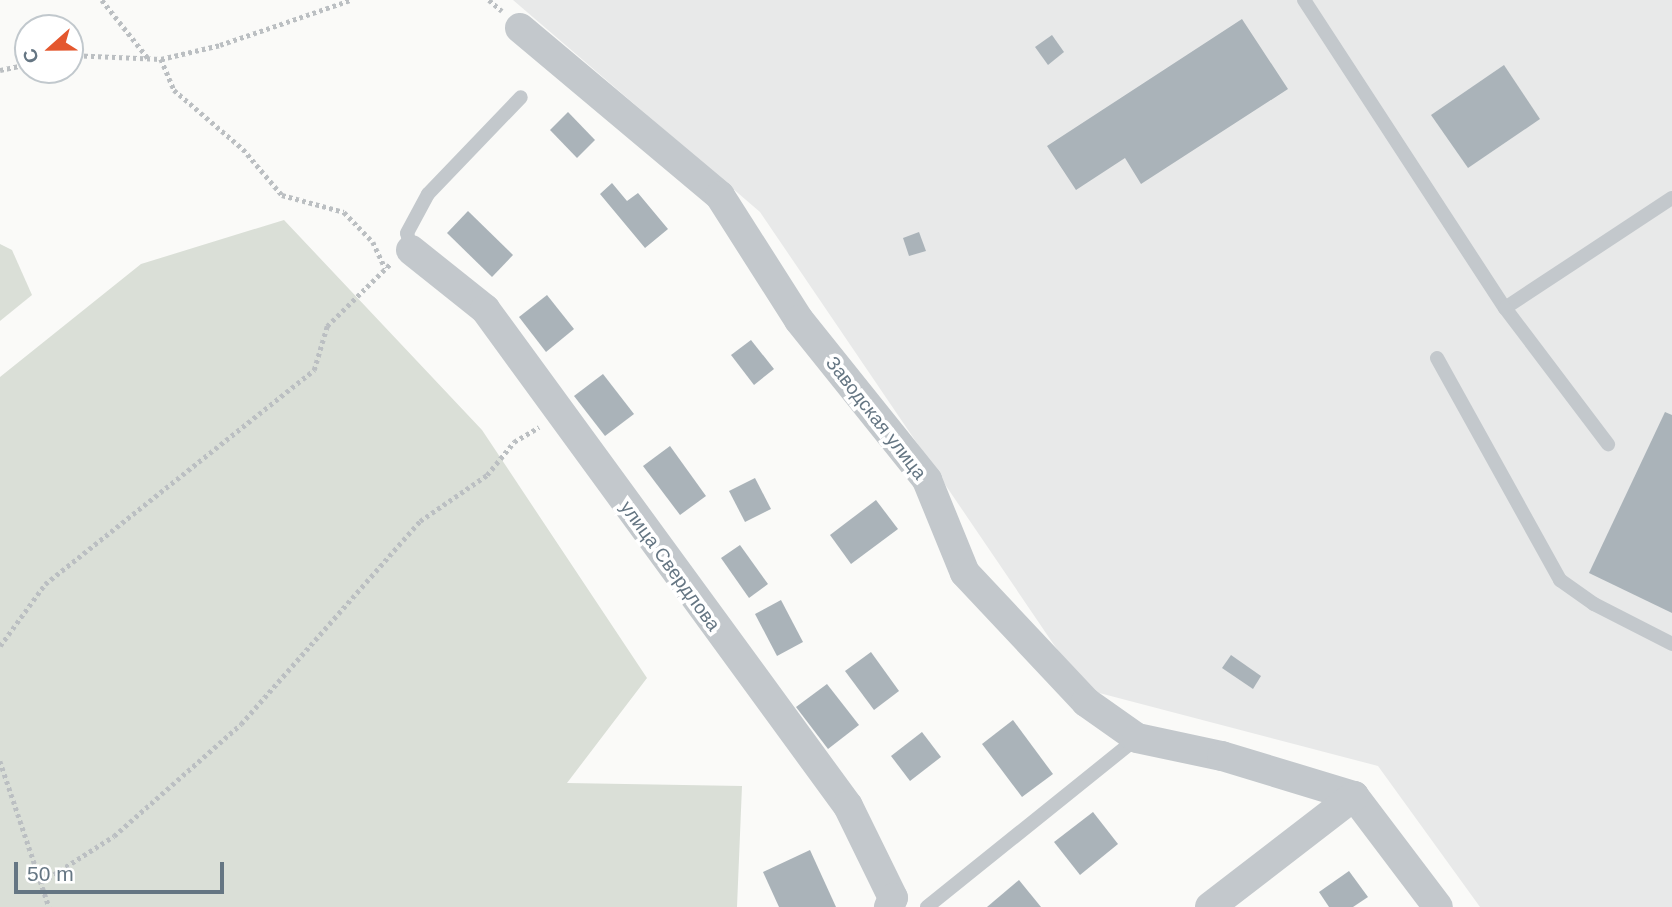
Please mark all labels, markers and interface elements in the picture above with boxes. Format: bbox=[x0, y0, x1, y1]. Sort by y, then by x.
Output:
north arrow bbox=[14, 14, 84, 84]
text: С bbox=[19, 46, 43, 66]
street label: Заводская улица bbox=[821, 352, 931, 484]
street label: улица Свердлова bbox=[615, 497, 725, 635]
scale bar bbox=[18, 848, 228, 892]
text: 50 m bbox=[27, 862, 74, 885]

